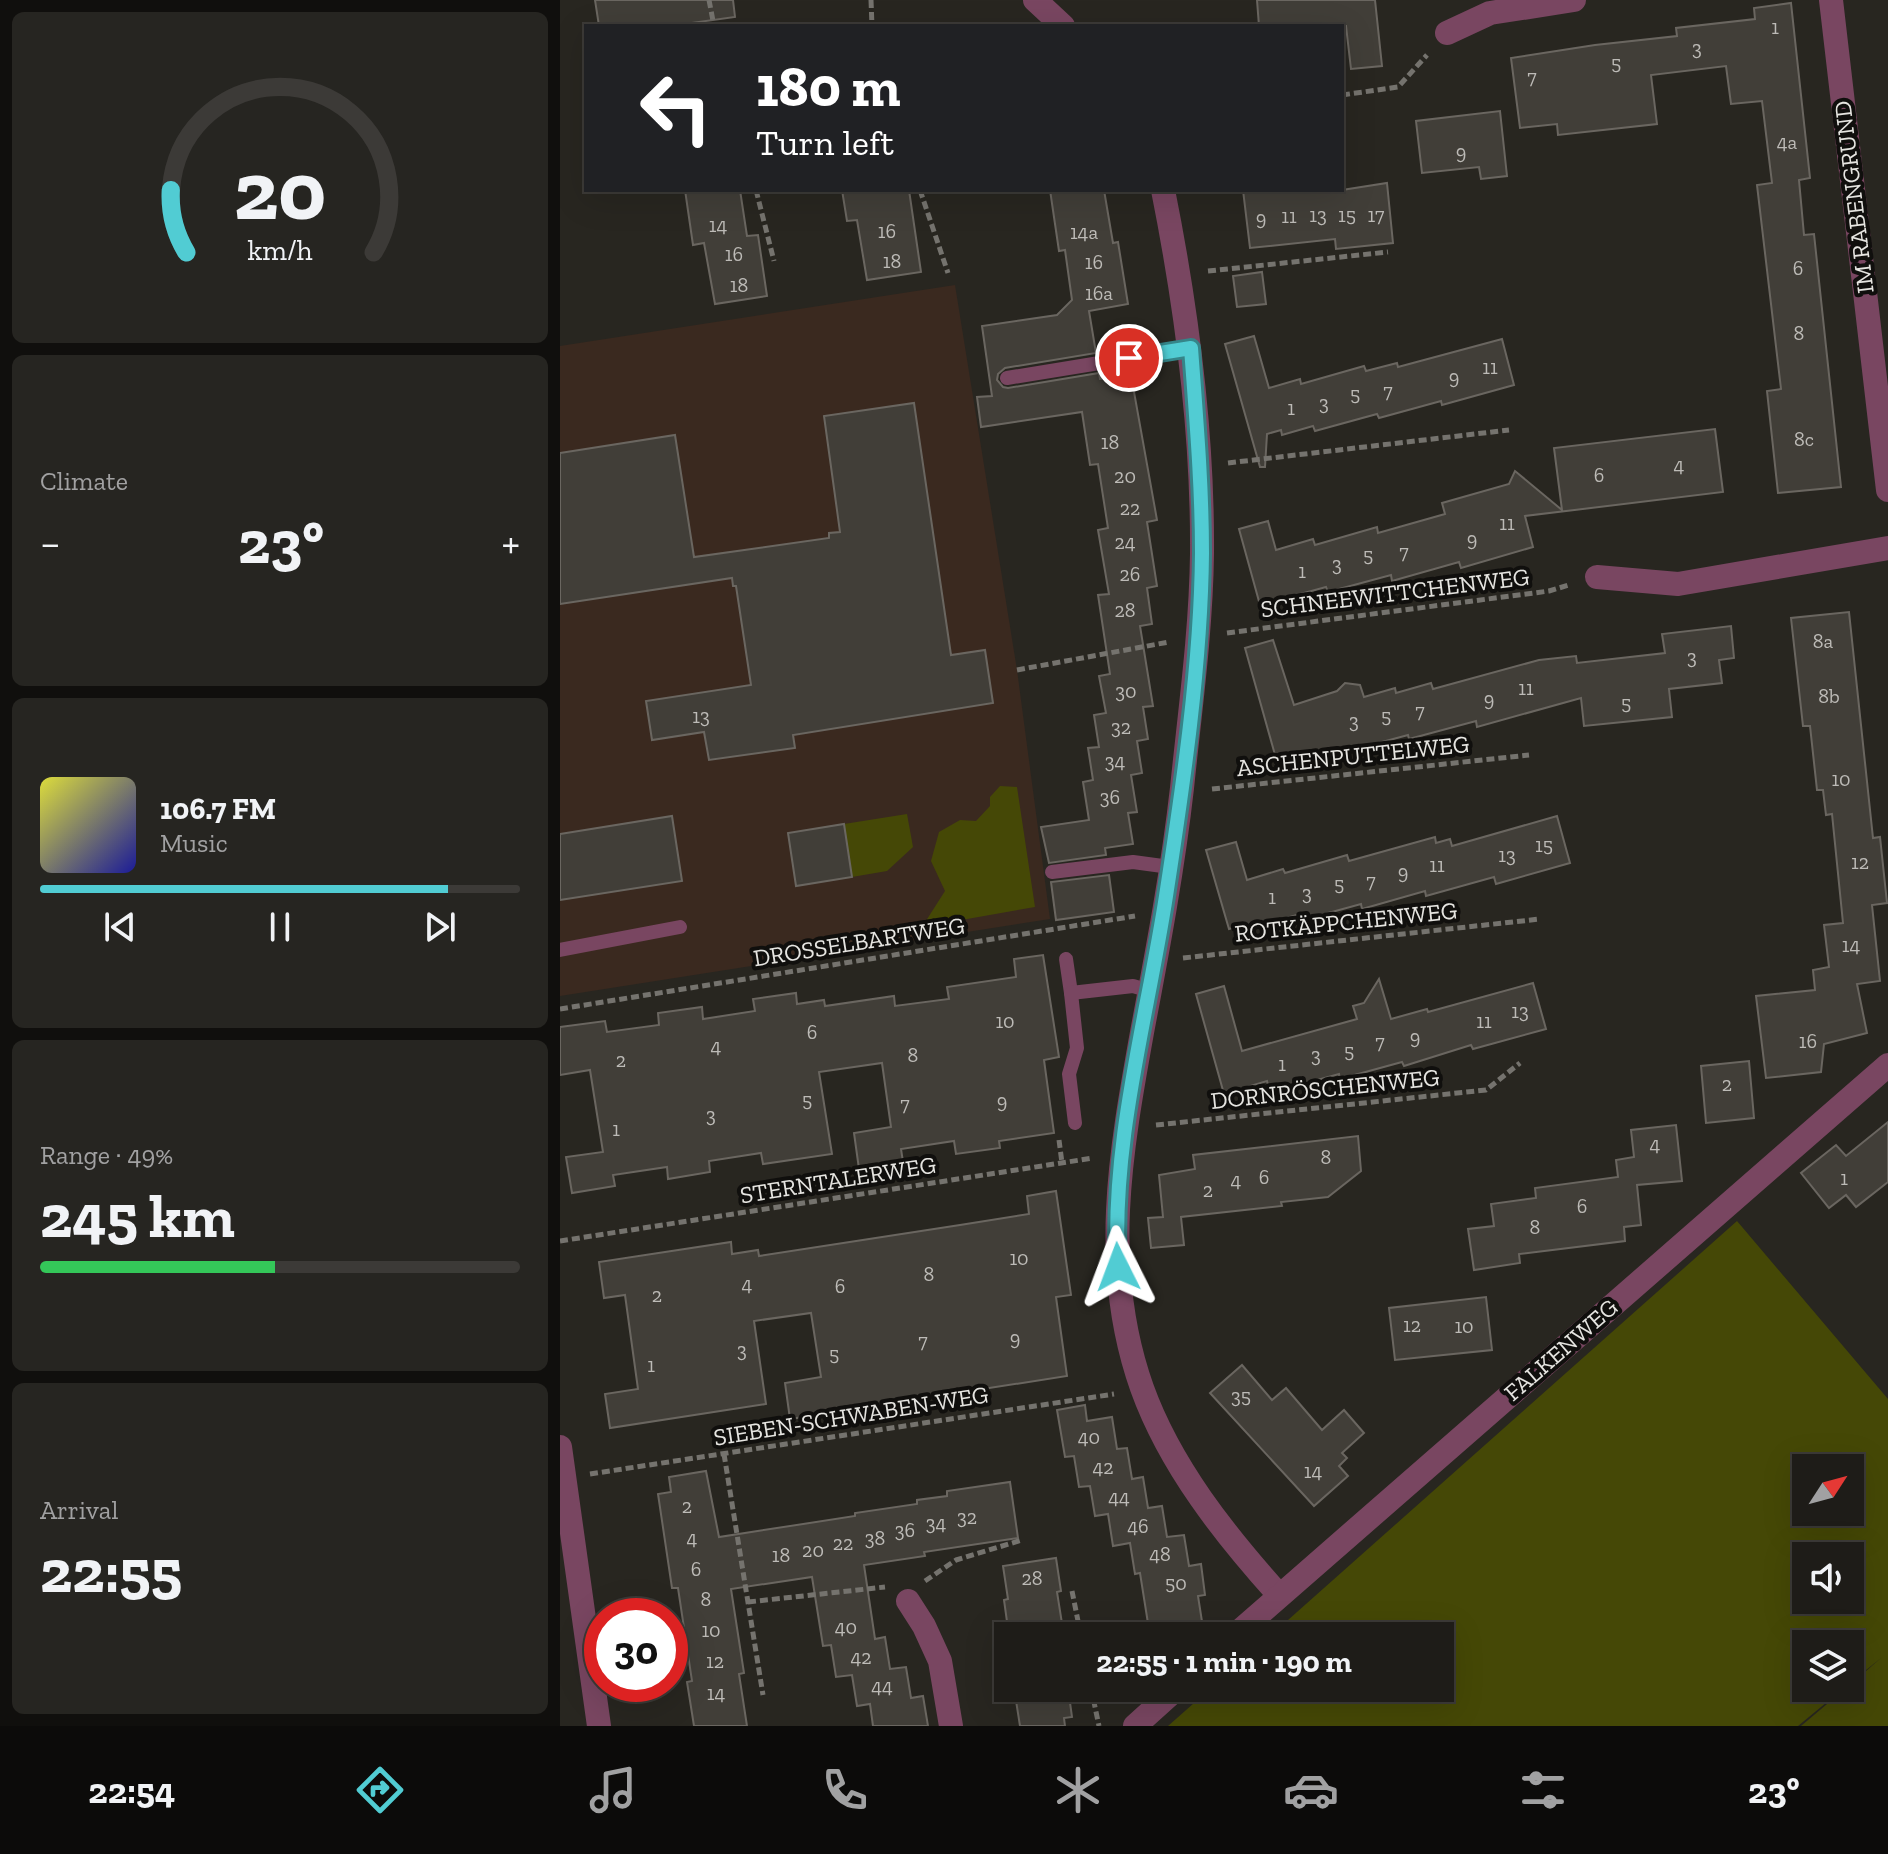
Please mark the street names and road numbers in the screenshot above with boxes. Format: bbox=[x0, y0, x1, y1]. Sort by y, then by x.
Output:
street label: IM RABENGRUND bbox=[1827, 99, 1880, 295]
street label: SCHNEEWITTCHENWEG bbox=[1259, 562, 1531, 623]
street label: ASCHENPUTTELWEG bbox=[1235, 729, 1471, 782]
street label: ROTKÄPPCHENWEG bbox=[1233, 895, 1459, 948]
street label: DROSSELBARTWEG bbox=[751, 910, 967, 973]
street label: DORNRÖSCHENWEG bbox=[1209, 1062, 1441, 1115]
street label: STERNTALERWEG bbox=[738, 1150, 938, 1209]
street label: FALKENWEG bbox=[1498, 1292, 1623, 1407]
street label: SIEBEN-SCHWABEN-WEG bbox=[711, 1379, 990, 1452]

